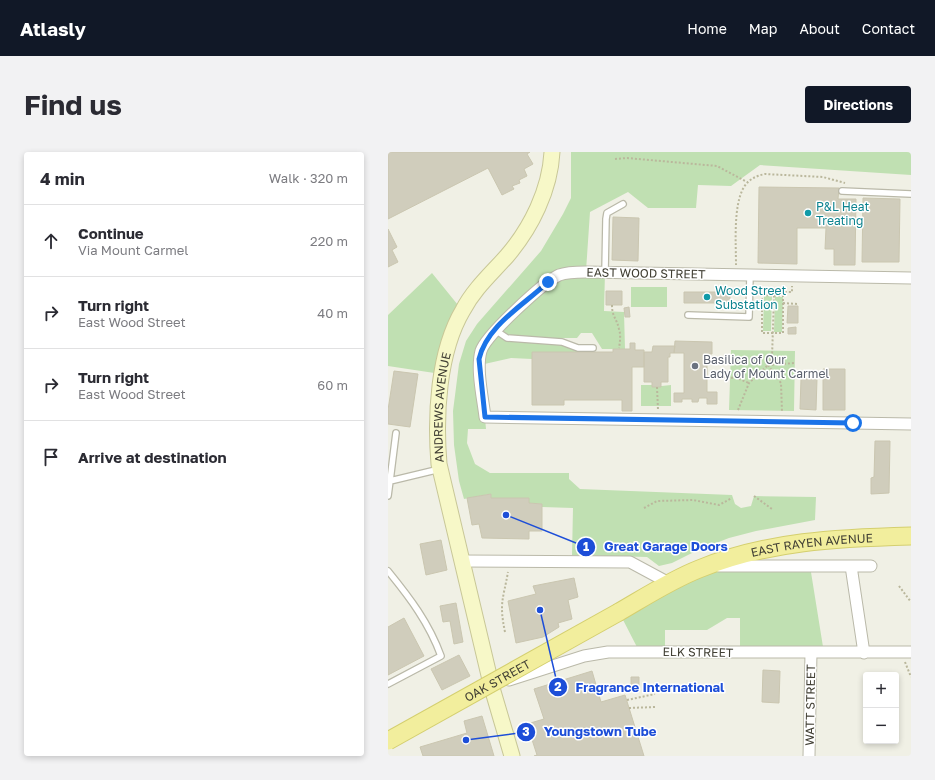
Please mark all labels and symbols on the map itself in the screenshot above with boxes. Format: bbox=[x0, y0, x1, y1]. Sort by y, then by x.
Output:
place label: P&L Heat Treating bbox=[816, 199, 869, 228]
marker: P&L Heat Treating bbox=[803, 208, 813, 218]
street label: EAST WOOD STREET bbox=[586, 264, 706, 282]
route end bbox=[539, 273, 557, 291]
place label: Wood Street Substation bbox=[715, 283, 787, 312]
marker: Wood Street Substation bbox=[702, 292, 712, 302]
street label: ANDREWS AVENUE bbox=[430, 351, 453, 463]
place label: Basilica of Our Lady of Mount Carmel bbox=[703, 352, 829, 381]
marker: Basilica of Our Lady of Mount Carmel bbox=[690, 361, 700, 371]
route start bbox=[844, 414, 862, 432]
street label: EAST RAYEN AVENUE bbox=[749, 530, 873, 560]
callout: Great Garage Doors bbox=[576, 534, 736, 559]
text: Great Garage Doors bbox=[604, 538, 728, 554]
text: 1 bbox=[583, 539, 589, 554]
street label: ELK STREET bbox=[662, 644, 734, 660]
street label: OAK STREET bbox=[461, 655, 533, 704]
street label: WATT STREET bbox=[802, 664, 818, 746]
callout: Fragrance International bbox=[548, 675, 732, 700]
text: 2 bbox=[554, 679, 562, 694]
text: Fragrance International bbox=[576, 679, 725, 695]
callout: Youngstown Tube bbox=[516, 719, 664, 744]
text: Youngstown Tube bbox=[544, 723, 657, 739]
text: 3 bbox=[522, 724, 530, 739]

